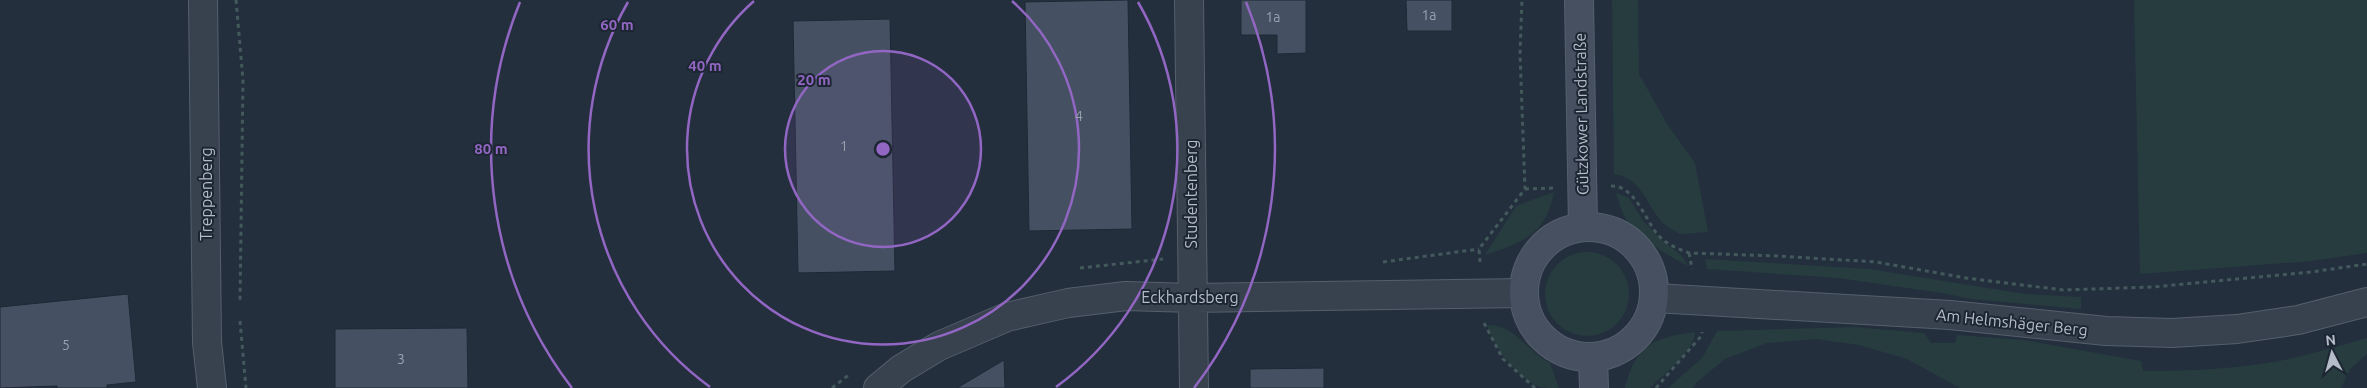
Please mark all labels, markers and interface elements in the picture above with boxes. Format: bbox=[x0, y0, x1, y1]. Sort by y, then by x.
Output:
house number: 1a bbox=[1421, 7, 1437, 23]
house number: 1a bbox=[1265, 9, 1281, 25]
text: 60 m bbox=[600, 16, 634, 33]
street label: Gützkower Landstraße bbox=[1571, 33, 1591, 195]
text: 40 m bbox=[688, 57, 722, 74]
text: 20 m bbox=[797, 71, 831, 88]
house number: 4 bbox=[1075, 108, 1083, 124]
house number: 1 bbox=[840, 138, 848, 154]
text: 80 m bbox=[474, 140, 508, 157]
centre of rings bbox=[874, 140, 892, 158]
street label: Studentenberg bbox=[1182, 140, 1200, 248]
street label: Treppenberg bbox=[197, 147, 215, 241]
street label: Eckhardsberg bbox=[1141, 288, 1239, 306]
street label: Am Helmshäger Berg bbox=[1935, 305, 2089, 339]
north arrow bbox=[2307, 328, 2357, 378]
text: N bbox=[2325, 332, 2337, 349]
house number: 5 bbox=[62, 337, 70, 353]
house number: 3 bbox=[397, 351, 405, 367]

